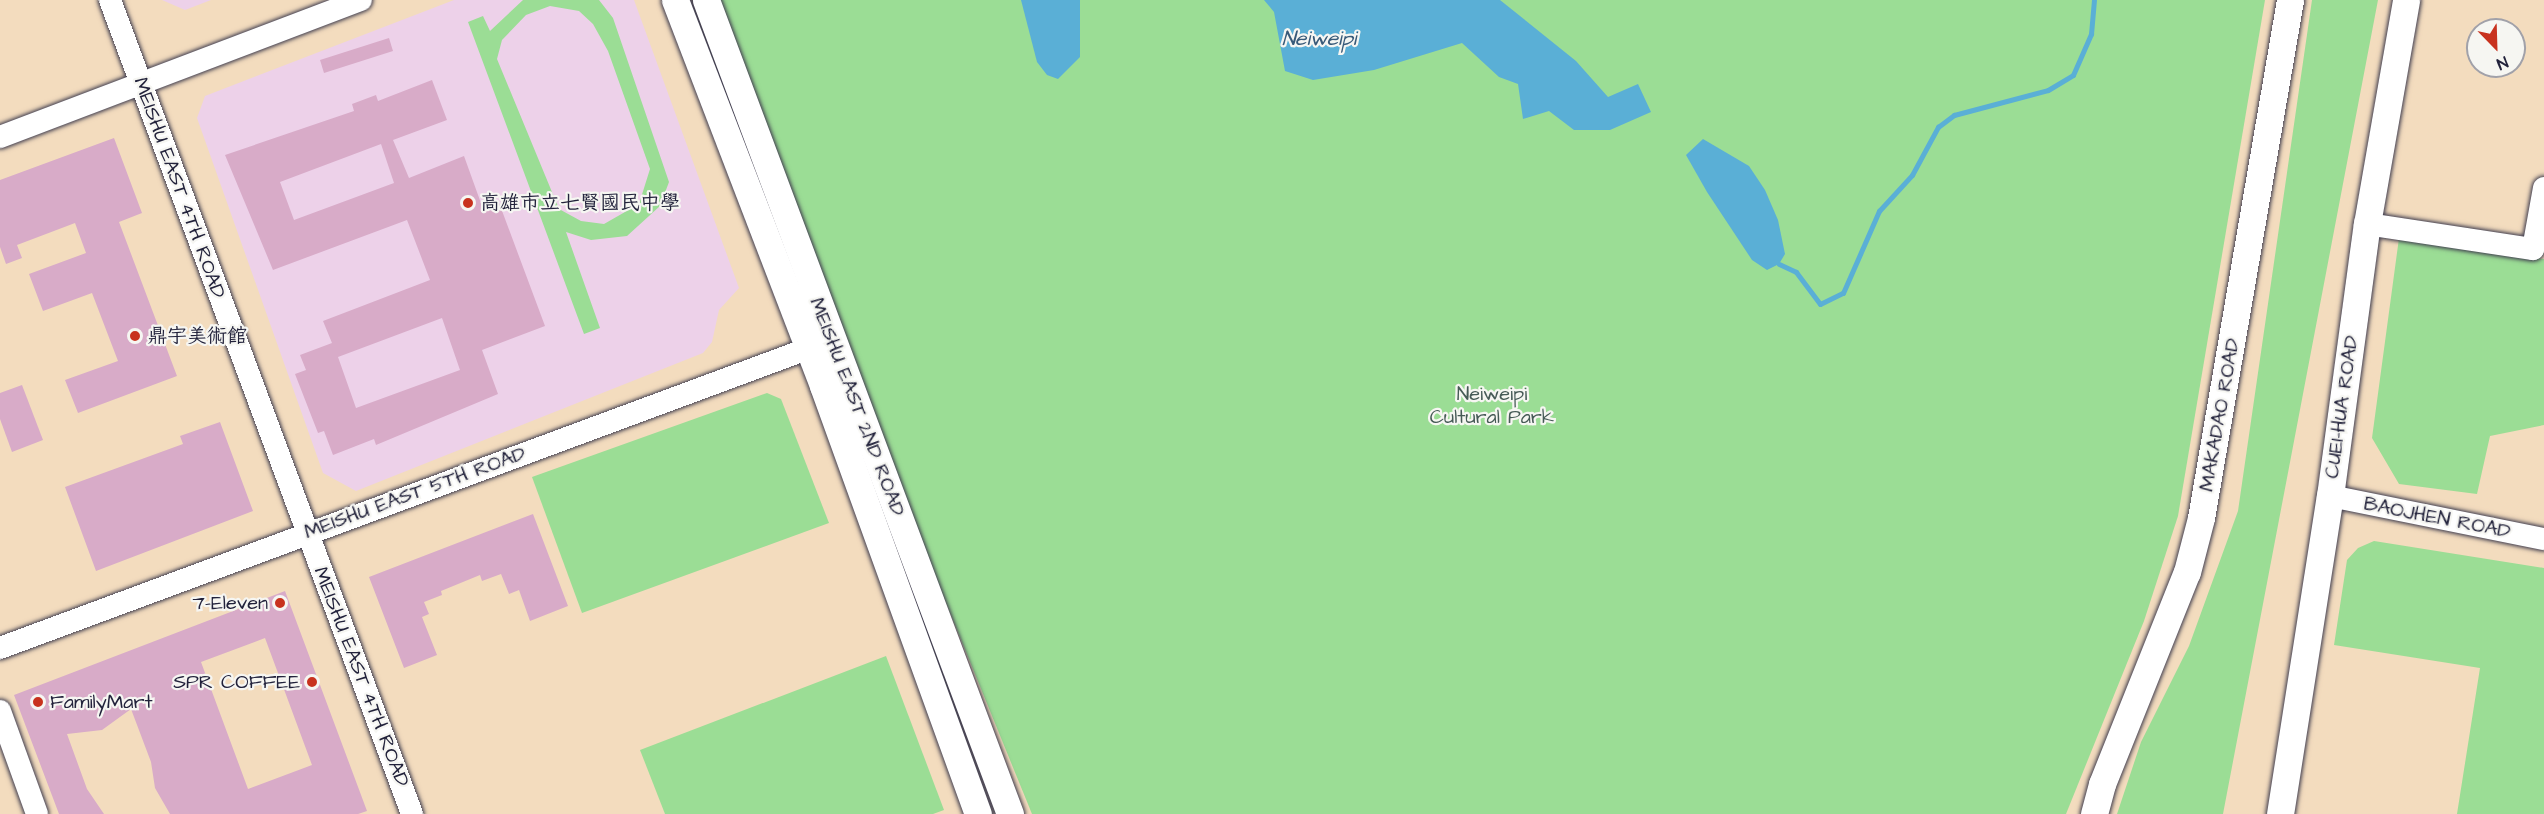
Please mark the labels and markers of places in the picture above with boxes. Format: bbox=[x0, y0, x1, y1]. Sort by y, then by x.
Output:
place label: 高雄市立七賢國民中學 bbox=[480, 191, 680, 215]
marker: 高雄市立七賢國民中學 bbox=[461, 196, 475, 210]
place label: 鼎宇美術館 bbox=[147, 324, 247, 348]
marker: 鼎宇美術館 bbox=[128, 329, 142, 343]
place label: 7-Eleven bbox=[192, 591, 268, 615]
marker: 7-Eleven bbox=[273, 596, 287, 610]
place label: SPR COFFEE bbox=[173, 670, 300, 694]
marker: SPR COFFEE bbox=[305, 675, 319, 689]
place label: FamilyMart bbox=[50, 690, 153, 714]
marker: FamilyMart bbox=[31, 695, 45, 709]

